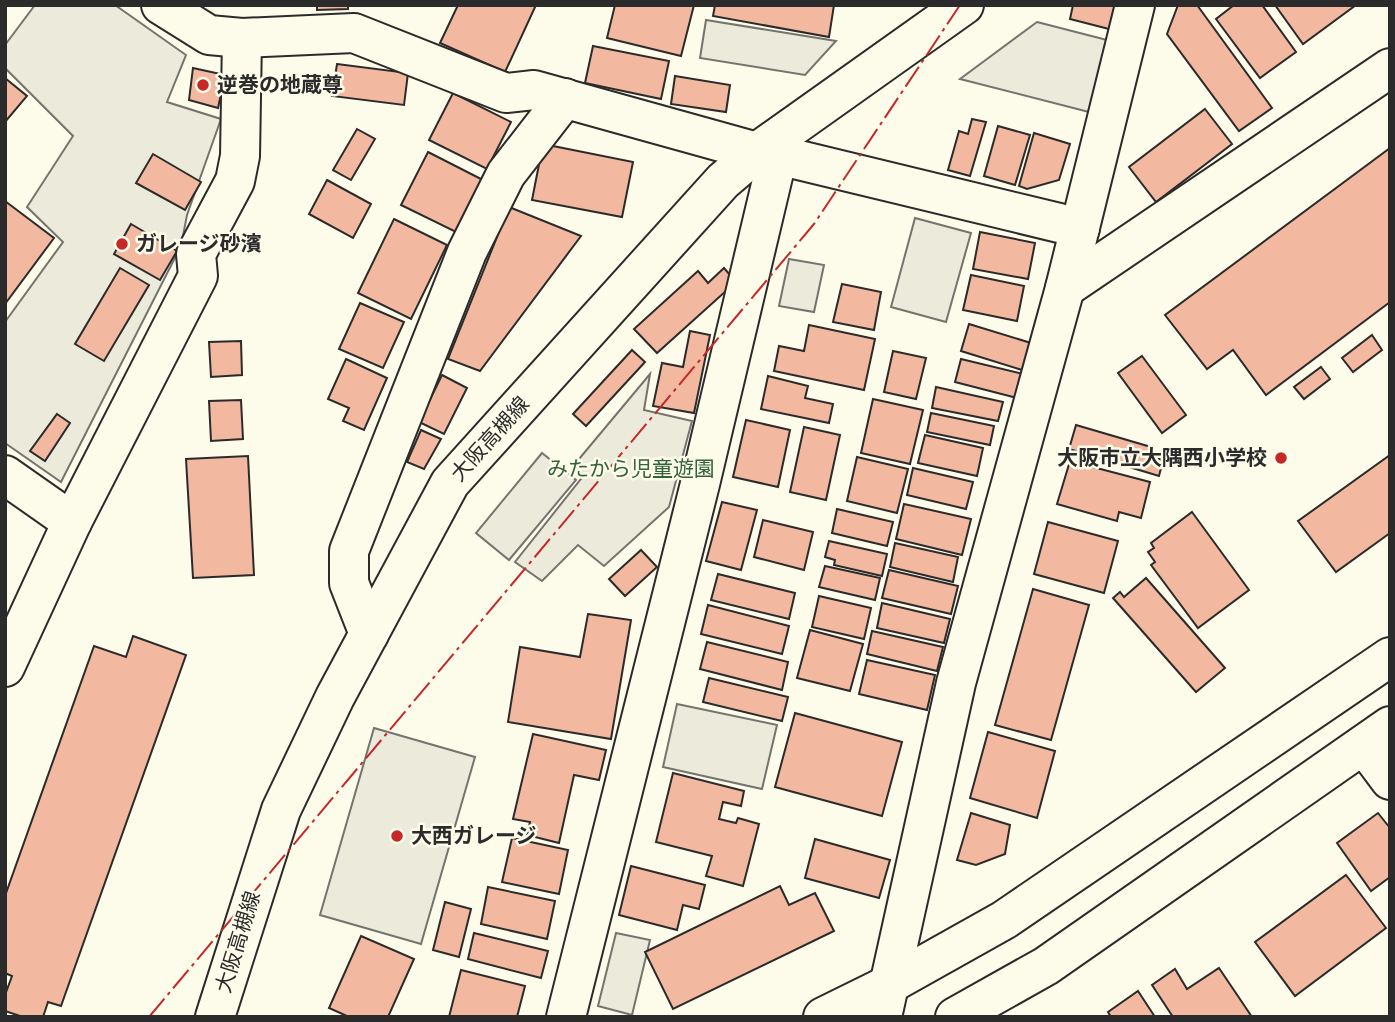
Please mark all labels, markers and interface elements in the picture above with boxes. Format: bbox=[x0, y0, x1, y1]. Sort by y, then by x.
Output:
place label: 逆巻の地蔵尊 bbox=[217, 72, 343, 97]
marker: 逆巻の地蔵尊 bbox=[195, 77, 211, 93]
place label: ガレージ砂濱 bbox=[136, 231, 262, 256]
marker: ガレージ砂濱 bbox=[114, 236, 130, 252]
street label: 大阪高槻線 bbox=[445, 391, 534, 486]
place label: 大阪市立大隅西小学校 bbox=[1057, 445, 1267, 470]
marker: 大阪市立大隅西小学校 bbox=[1273, 450, 1289, 466]
park label: みたから児童遊園 bbox=[547, 456, 715, 481]
place label: 大西ガレージ bbox=[411, 823, 537, 848]
marker: 大西ガレージ bbox=[389, 828, 405, 844]
street label: 大阪高槻線 bbox=[210, 888, 265, 996]

